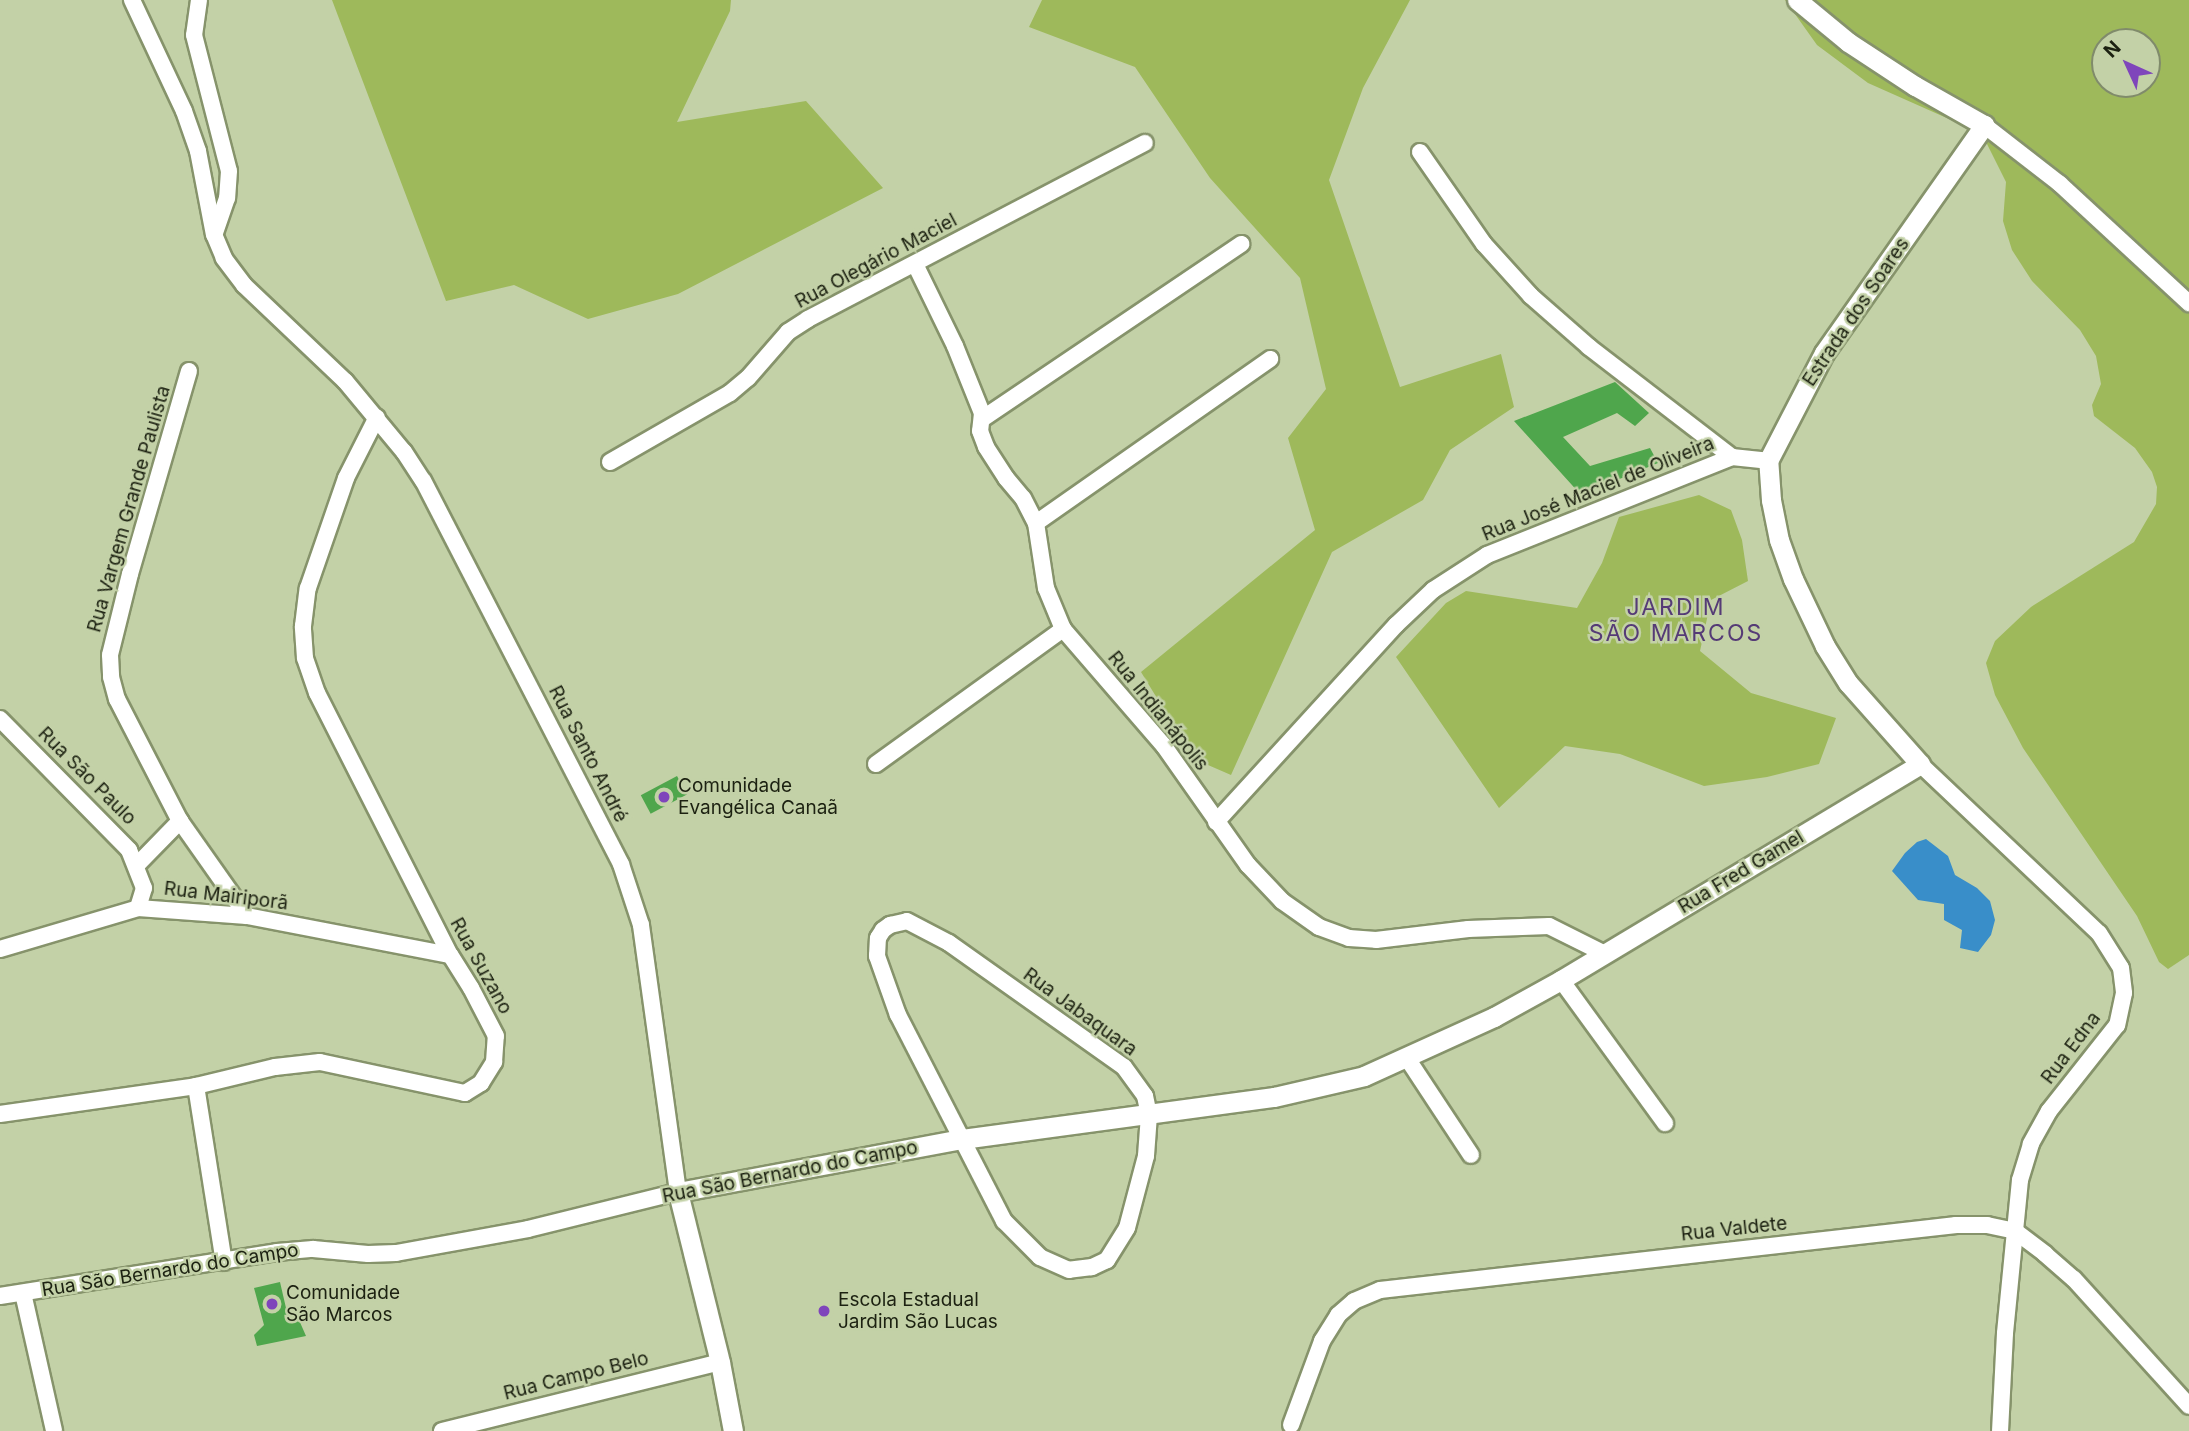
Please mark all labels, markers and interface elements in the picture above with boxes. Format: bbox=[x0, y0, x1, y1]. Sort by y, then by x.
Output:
north arrow bbox=[2091, 28, 2161, 98]
text: N bbox=[2099, 36, 2125, 62]
street label: Rua Olegário Maciel bbox=[791, 209, 961, 313]
street label: Estrada dos Soares bbox=[1798, 234, 1914, 390]
street label: Rua Vargem Grande Paulista bbox=[83, 383, 175, 635]
street label: Rua José Maciel de Oliveira bbox=[1479, 432, 1717, 546]
district label: JARDIM SÃO MARCOS bbox=[1590, 593, 1762, 647]
street label: Rua Indianápolis bbox=[1103, 647, 1213, 775]
street label: Rua Santo André bbox=[544, 682, 632, 826]
street label: Rua São Paulo bbox=[33, 722, 141, 830]
place label: Comunidade Evangélica Canaã bbox=[678, 775, 838, 819]
marker: Comunidade Evangélica Canaã bbox=[656, 789, 672, 805]
street label: Rua Fred Gamel bbox=[1674, 826, 1808, 918]
street label: Rua Mairiporã bbox=[163, 877, 289, 915]
street label: Rua Suzano bbox=[445, 914, 517, 1018]
street label: Rua Jabaquara bbox=[1019, 963, 1141, 1061]
street label: Rua Edna bbox=[2036, 1007, 2106, 1089]
street label: Rua São Bernardo do Campo bbox=[660, 1136, 920, 1208]
street label: Rua Valdete bbox=[1680, 1212, 1788, 1246]
street label: Rua São Bernardo do Campo bbox=[40, 1238, 300, 1302]
place label: Comunidade São Marcos bbox=[286, 1282, 400, 1326]
place label: Escola Estadual Jardim São Lucas bbox=[838, 1289, 998, 1333]
marker: Comunidade São Marcos bbox=[264, 1296, 280, 1312]
marker: Escola Estadual Jardim São Lucas bbox=[816, 1303, 832, 1319]
street label: Rua Campo Belo bbox=[501, 1347, 651, 1405]

